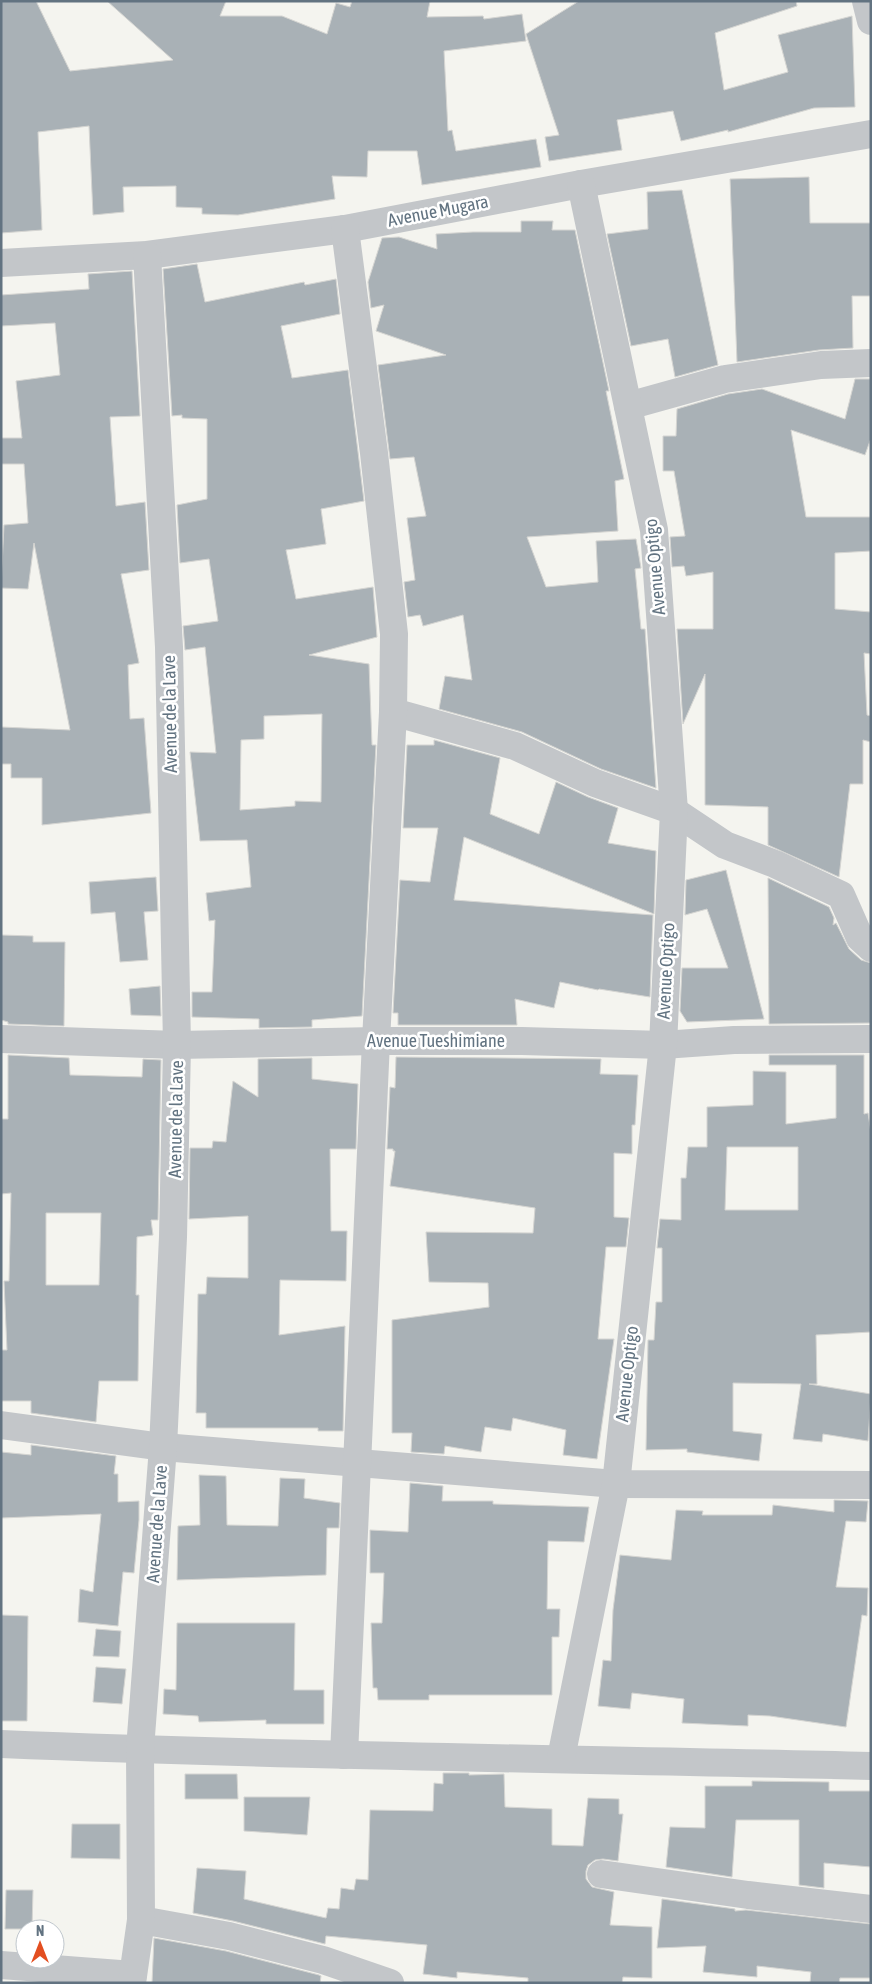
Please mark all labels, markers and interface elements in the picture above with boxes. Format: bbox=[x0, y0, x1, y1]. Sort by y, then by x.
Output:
street label: Avenue Mugara bbox=[386, 190, 490, 231]
street label: Avenue Optigo bbox=[640, 518, 669, 616]
street label: Avenue de la Lave bbox=[158, 655, 181, 773]
street label: Avenue Optigo bbox=[652, 922, 679, 1020]
street label: Avenue Tueshimiane bbox=[367, 1030, 505, 1051]
street label: Avenue de la Lave bbox=[164, 1060, 187, 1178]
street label: Avenue Optigo bbox=[611, 1325, 642, 1423]
street label: Avenue de la Lave bbox=[142, 1464, 171, 1583]
north arrow bbox=[15, 1919, 65, 1969]
text: N bbox=[36, 1923, 44, 1939]

